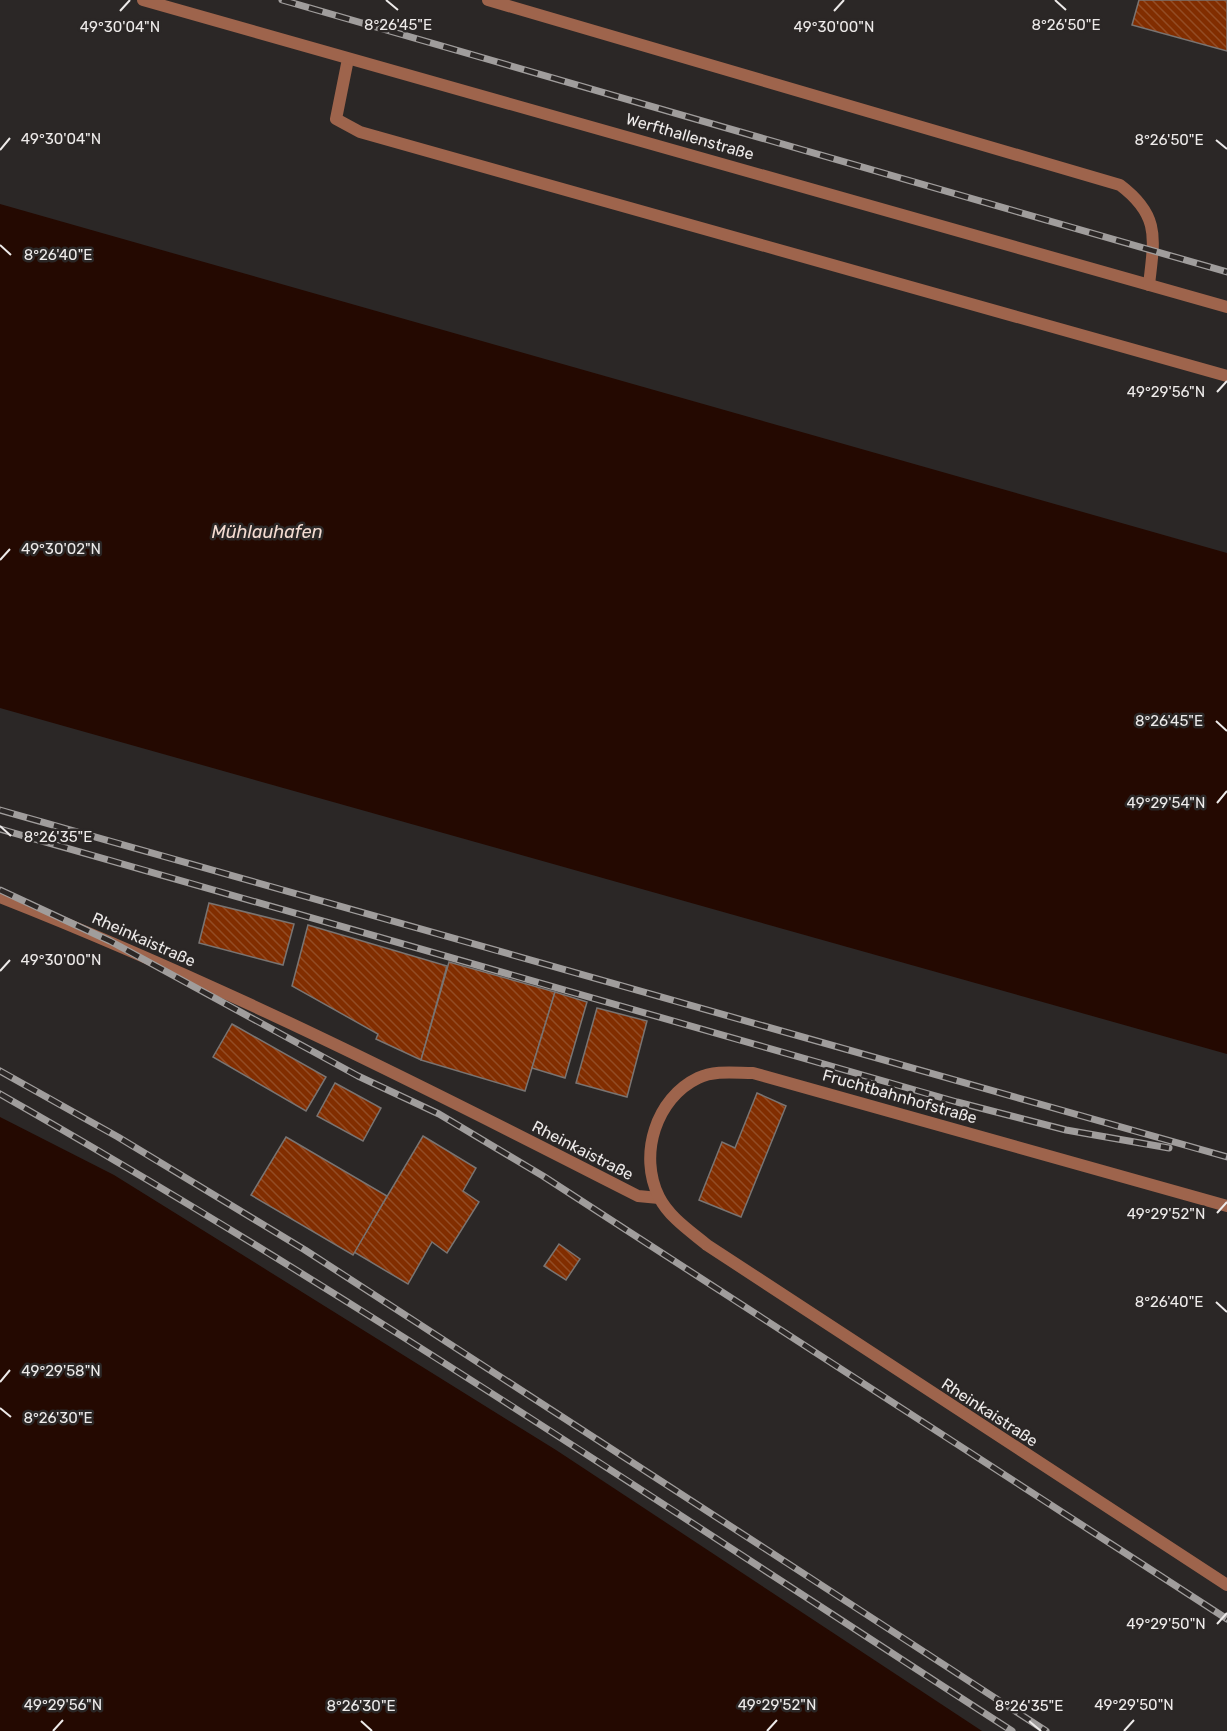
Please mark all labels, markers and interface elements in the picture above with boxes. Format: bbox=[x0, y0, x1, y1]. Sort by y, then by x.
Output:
text: 8°26'45"E bbox=[364, 16, 432, 34]
text: 8°26'50"E bbox=[1031, 16, 1101, 34]
text: 49°30'04"N bbox=[80, 18, 160, 36]
text: 49°30'00"N bbox=[794, 18, 874, 36]
street label: Werfthallenstraße bbox=[624, 109, 756, 164]
text: 49°30'04"N bbox=[21, 130, 101, 148]
text: 8°26'50"E bbox=[1134, 131, 1204, 149]
text: 8°26'40"E bbox=[24, 246, 92, 264]
text: 49°29'56"N bbox=[1127, 383, 1205, 401]
water label: Mühlauhafen bbox=[211, 521, 323, 543]
text: 49°30'02"N bbox=[21, 540, 101, 558]
text: 8°26'45"E bbox=[1135, 712, 1203, 730]
text: 49°29'54"N bbox=[1127, 794, 1205, 812]
text: 8°26'35"E bbox=[24, 828, 92, 846]
street label: Rheinkaistraße bbox=[89, 908, 198, 971]
text: 49°30'00"N bbox=[21, 951, 101, 969]
street label: Fruchtbahnhofstraße bbox=[820, 1065, 979, 1128]
street label: Rheinkaistraße bbox=[529, 1117, 637, 1184]
text: 49°29'52"N bbox=[1127, 1205, 1205, 1223]
text: 8°26'40"E bbox=[1135, 1293, 1203, 1311]
text: 49°29'58"N bbox=[21, 1362, 101, 1380]
street label: Rheinkaistraße bbox=[938, 1374, 1042, 1451]
text: 8°26'30"E bbox=[23, 1409, 93, 1427]
text: 49°29'50"N bbox=[1126, 1615, 1206, 1633]
text: 49°29'56"N bbox=[24, 1696, 102, 1714]
text: 49°29'52"N bbox=[738, 1696, 816, 1714]
text: 49°29'50"N bbox=[1094, 1696, 1174, 1714]
text: 8°26'30"E bbox=[326, 1697, 396, 1715]
text: 8°26'35"E bbox=[995, 1697, 1063, 1715]

